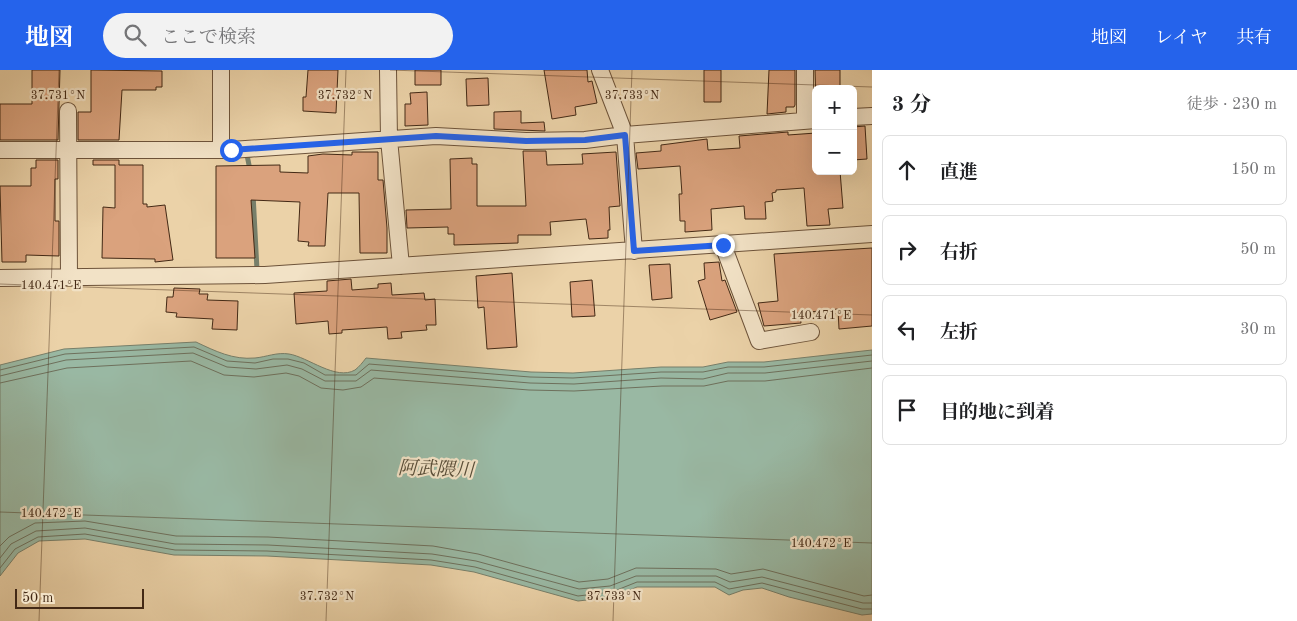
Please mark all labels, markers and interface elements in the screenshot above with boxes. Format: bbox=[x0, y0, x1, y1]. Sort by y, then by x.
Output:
search box bbox=[103, 13, 453, 58]
icon: search bbox=[121, 21, 149, 49]
text: 地図 bbox=[25, 27, 73, 51]
text: ここで検索 bbox=[161, 29, 256, 48]
text: 地図 bbox=[1091, 29, 1127, 47]
text: レイヤ bbox=[1155, 29, 1208, 47]
text: 共有 bbox=[1236, 29, 1272, 47]
map controls bbox=[812, 85, 857, 175]
button: + bbox=[812, 85, 857, 130]
text: 37.731°N bbox=[31, 90, 85, 102]
text: 37.732°N bbox=[318, 90, 372, 102]
text: 37.733°N bbox=[605, 90, 659, 102]
text: 3 分 bbox=[892, 95, 931, 116]
text: 徒歩 · 230 m bbox=[1187, 97, 1277, 113]
button: − bbox=[812, 130, 857, 175]
route start bbox=[220, 139, 243, 162]
icon: ahead bbox=[893, 156, 921, 184]
text: 150 m bbox=[1231, 162, 1276, 178]
text: 直進 bbox=[940, 164, 978, 183]
route end bbox=[712, 234, 735, 257]
icon: right bbox=[893, 236, 921, 264]
text: 50 m bbox=[1240, 242, 1276, 258]
text: 右折 bbox=[940, 244, 978, 263]
text: 140.471°E bbox=[21, 280, 81, 292]
text: 140.471°E bbox=[791, 310, 851, 322]
icon: left bbox=[893, 316, 921, 344]
text: 30 m bbox=[1240, 322, 1276, 338]
text: 左折 bbox=[940, 324, 978, 343]
icon: arrive bbox=[893, 396, 921, 424]
text: 目的地に到着 bbox=[940, 404, 1054, 423]
water label: 阿武隈川 bbox=[398, 458, 476, 481]
text: 140.472°E bbox=[21, 508, 81, 520]
text: 140.472°E bbox=[791, 538, 851, 550]
scale bar bbox=[15, 586, 144, 609]
text: 50 m bbox=[22, 591, 53, 605]
text: 37.732°N bbox=[300, 591, 354, 603]
text: 37.733°N bbox=[587, 591, 641, 603]

